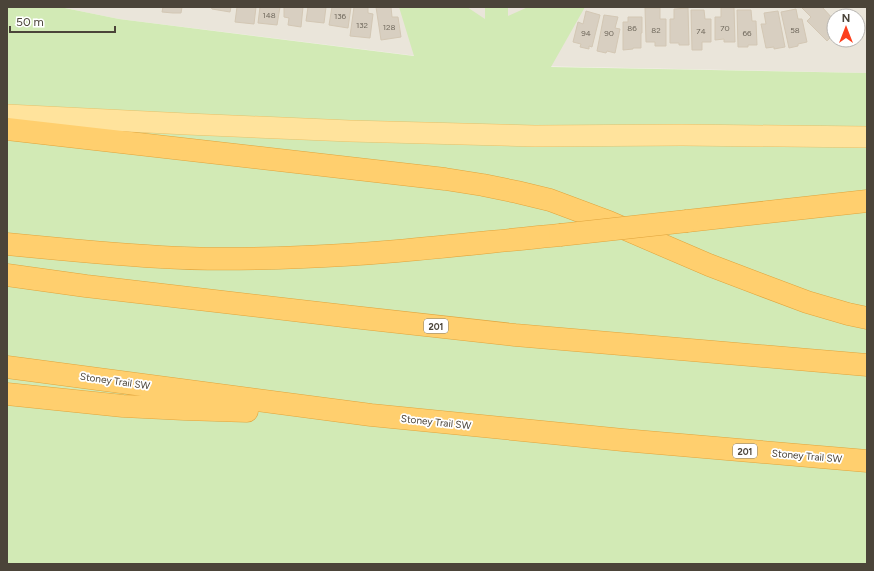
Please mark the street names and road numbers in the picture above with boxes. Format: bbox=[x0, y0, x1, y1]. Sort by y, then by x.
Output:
road number: 201 bbox=[424, 319, 448, 333]
street label: Stoney Trail SW bbox=[79, 370, 151, 392]
street label: Stoney Trail SW bbox=[400, 412, 472, 432]
road number: 201 bbox=[733, 444, 757, 458]
street label: Stoney Trail SW bbox=[771, 446, 843, 466]

